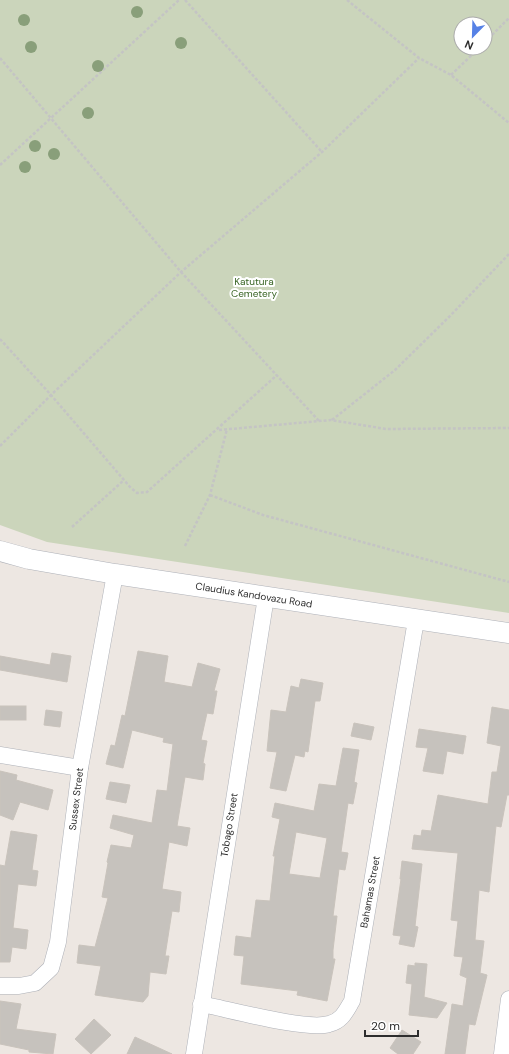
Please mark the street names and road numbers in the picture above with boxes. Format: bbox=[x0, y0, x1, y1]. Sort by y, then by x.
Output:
street label: Claudius Kandovazu Road bbox=[195, 579, 313, 611]
street label: Sussex Street bbox=[66, 767, 86, 831]
street label: Tobago Street bbox=[218, 792, 240, 858]
street label: Bahamas Street bbox=[357, 855, 383, 929]

